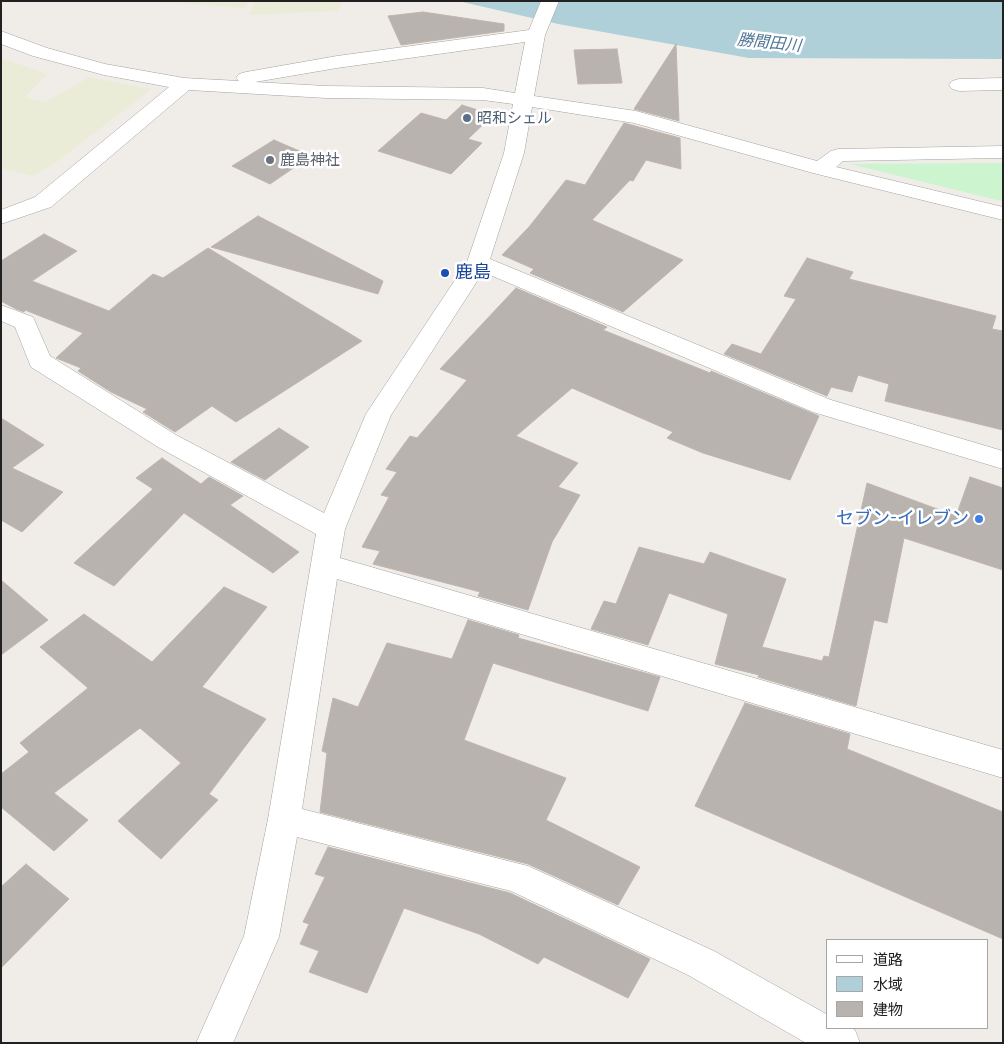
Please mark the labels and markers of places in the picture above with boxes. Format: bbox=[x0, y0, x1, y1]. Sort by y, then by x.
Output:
place label: 昭和シェル bbox=[477, 109, 552, 127]
marker: 昭和シェル bbox=[461, 112, 473, 124]
place label: 鹿島神社 bbox=[280, 151, 340, 169]
marker: 鹿島神社 bbox=[264, 154, 276, 166]
place label: 鹿島 bbox=[455, 262, 491, 284]
marker: 鹿島 bbox=[439, 267, 451, 279]
place label: セブン-イレブン bbox=[836, 508, 969, 530]
marker: セブン-イレブン bbox=[973, 513, 985, 525]

